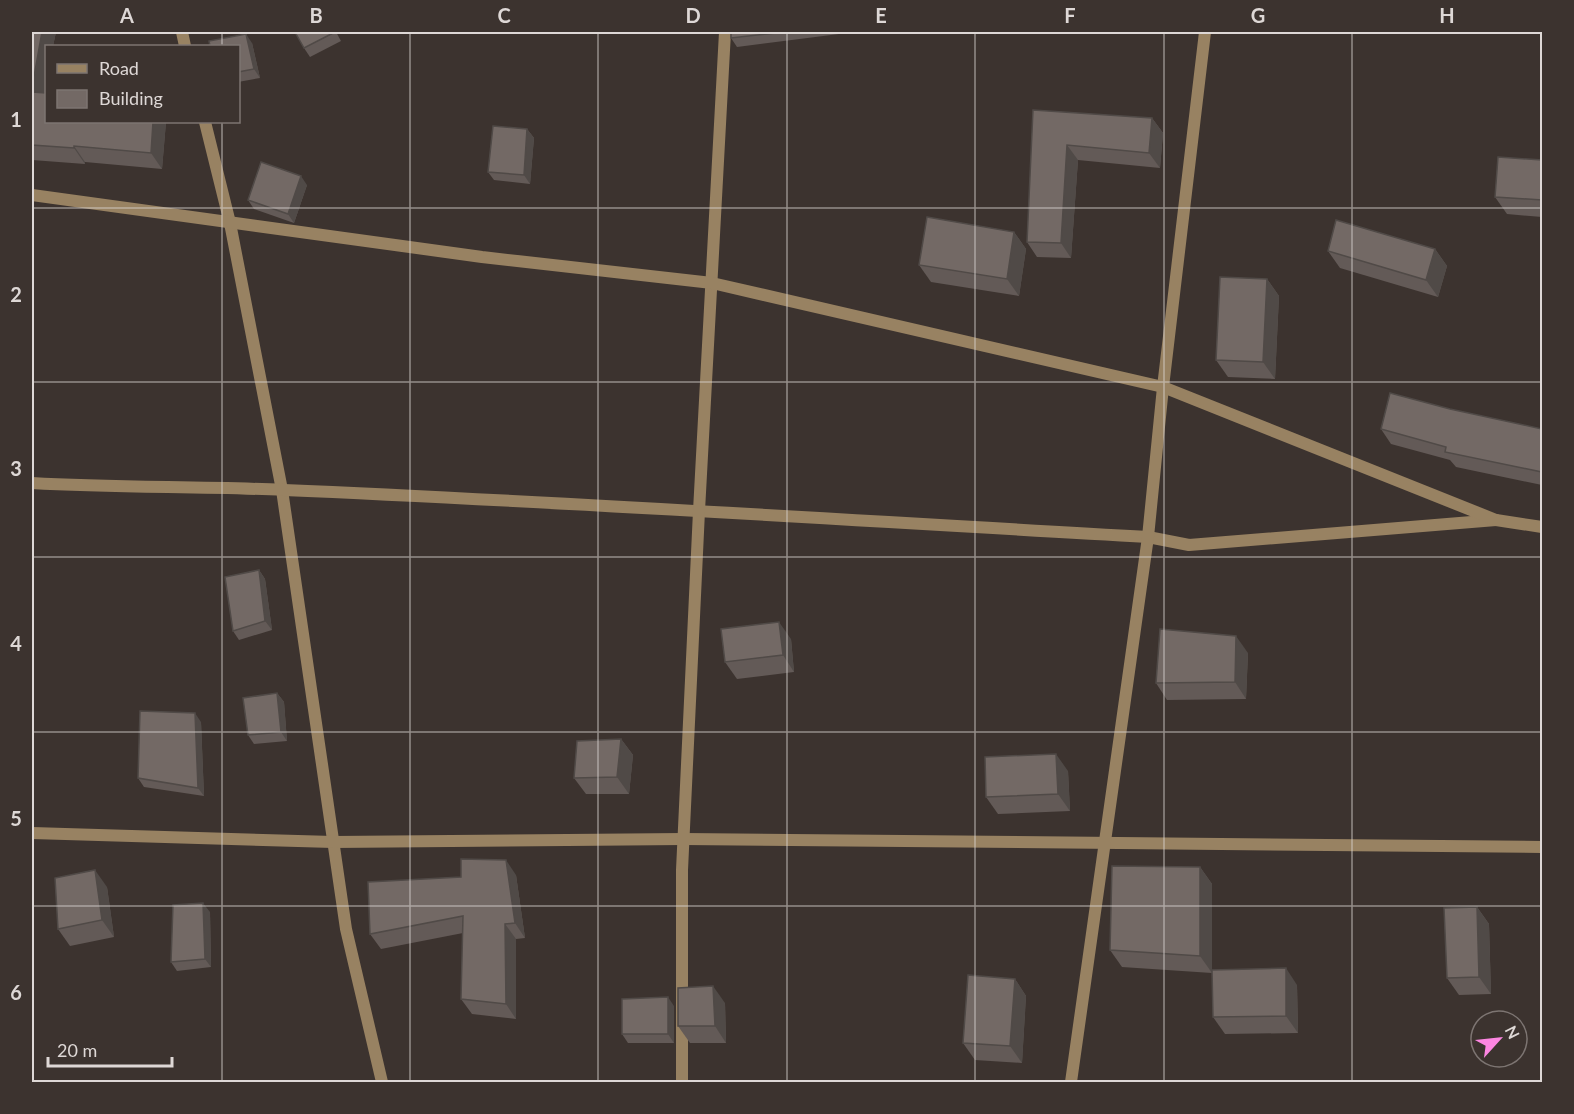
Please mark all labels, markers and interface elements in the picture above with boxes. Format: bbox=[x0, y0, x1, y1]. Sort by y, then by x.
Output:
text: A bbox=[119, 3, 134, 27]
text: B bbox=[309, 3, 323, 27]
text: C bbox=[497, 3, 511, 27]
text: D bbox=[685, 3, 701, 27]
text: E bbox=[875, 3, 887, 27]
text: F bbox=[1064, 3, 1076, 27]
text: G bbox=[1251, 3, 1265, 27]
text: H bbox=[1439, 3, 1455, 27]
legend bbox=[45, 45, 240, 123]
text: Road bbox=[99, 57, 139, 79]
text: Building bbox=[99, 87, 163, 109]
text: 1 bbox=[10, 107, 22, 131]
text: 2 bbox=[10, 282, 22, 306]
text: 3 bbox=[10, 456, 22, 480]
text: 4 bbox=[10, 631, 22, 655]
text: 5 bbox=[10, 806, 22, 830]
text: 6 bbox=[10, 980, 22, 1004]
north arrow bbox=[1469, 1009, 1529, 1069]
text: N bbox=[1502, 1022, 1524, 1042]
scale bar bbox=[48, 1030, 172, 1068]
text: 20 m bbox=[57, 1039, 97, 1061]

